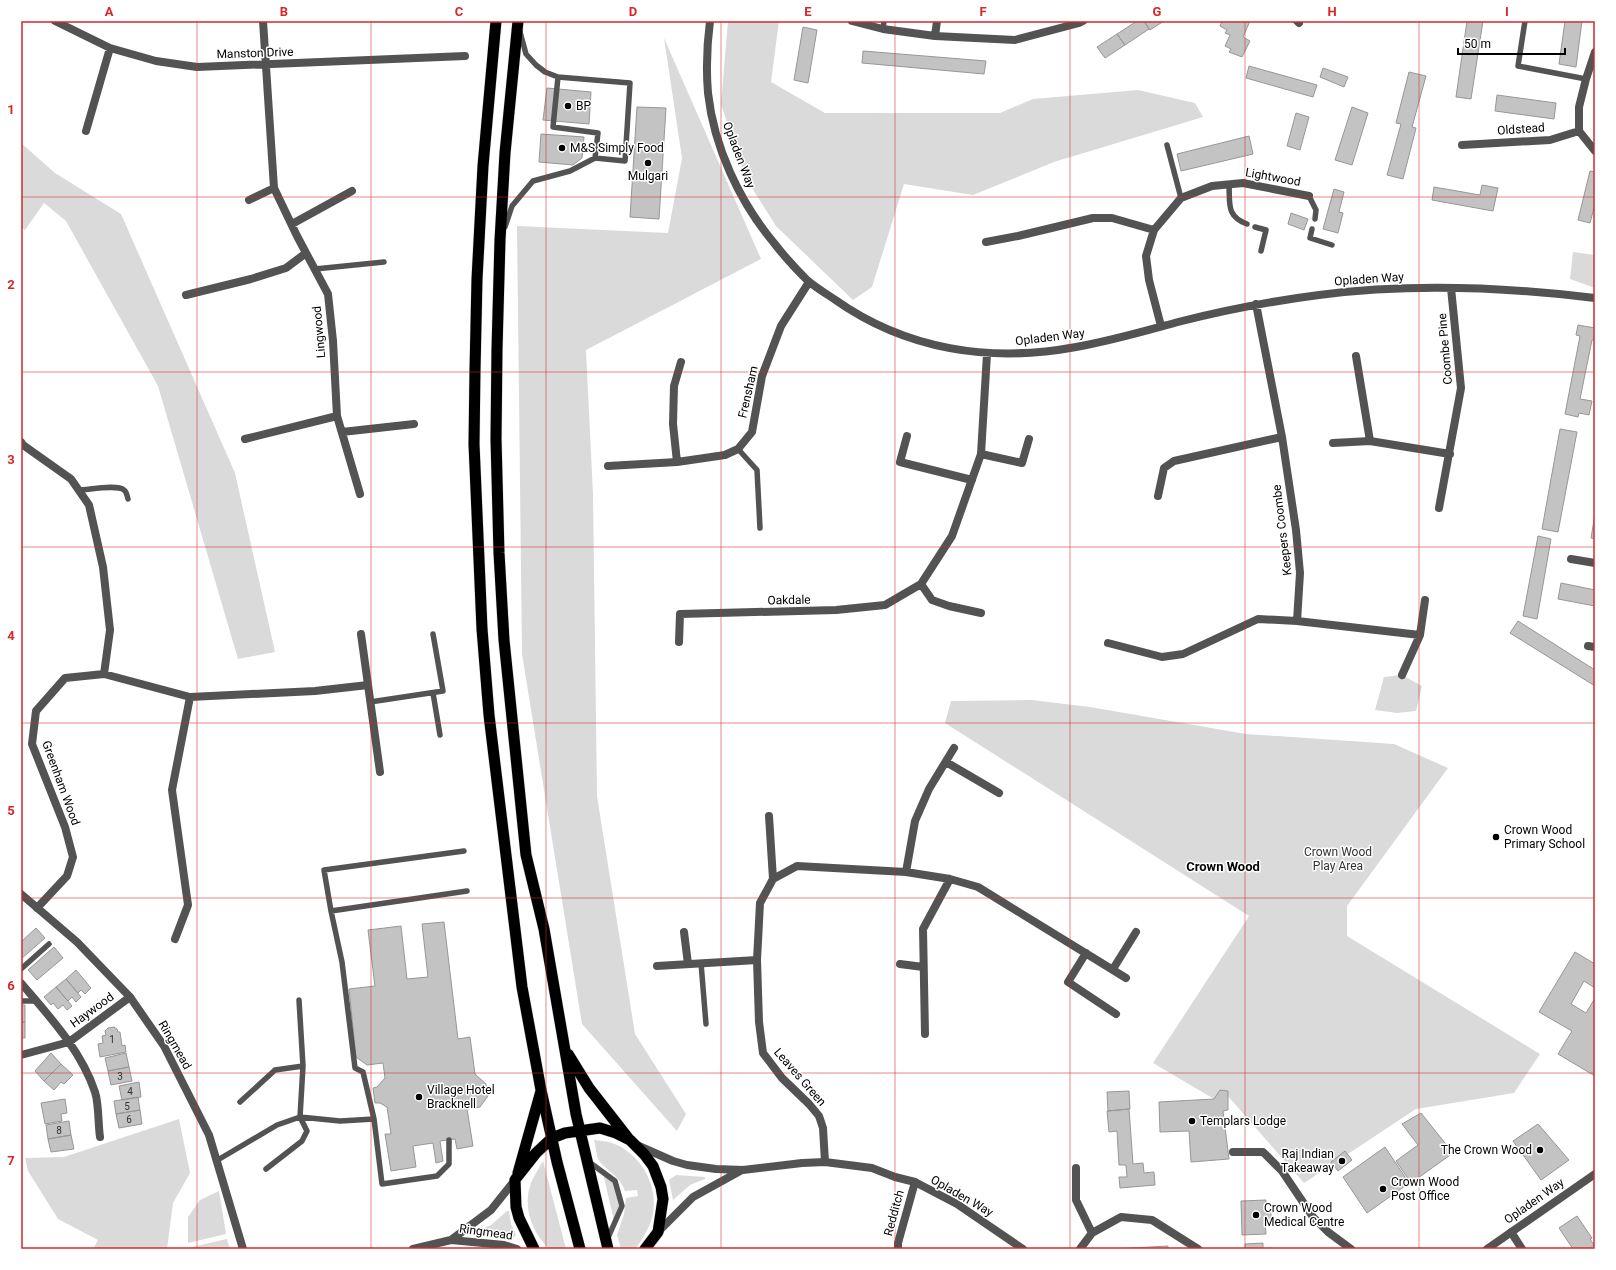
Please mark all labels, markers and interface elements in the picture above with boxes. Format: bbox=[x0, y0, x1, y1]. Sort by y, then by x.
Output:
text: A bbox=[105, 4, 114, 19]
text: B bbox=[280, 4, 288, 19]
text: C bbox=[455, 4, 464, 19]
text: D bbox=[629, 4, 637, 19]
text: E bbox=[804, 4, 812, 19]
text: F bbox=[979, 4, 987, 19]
text: G bbox=[1153, 4, 1162, 19]
text: H bbox=[1327, 4, 1337, 19]
text: I bbox=[1505, 4, 1509, 19]
scale bar bbox=[1458, 30, 1565, 56]
text: 50 m bbox=[1464, 37, 1491, 51]
street label: Manston Drive bbox=[216, 45, 294, 61]
place label: BP bbox=[576, 99, 591, 113]
marker: BP bbox=[563, 101, 573, 111]
text: 1 bbox=[7, 102, 15, 117]
street label: Opladen Way bbox=[720, 120, 758, 190]
street label: Oldstead bbox=[1497, 120, 1545, 138]
place label: M&S Simply Food bbox=[570, 141, 664, 155]
marker: M&S Simply Food bbox=[557, 143, 567, 153]
marker: Mulgari bbox=[643, 158, 653, 168]
street label: Lightwood bbox=[1244, 165, 1302, 189]
place label: Mulgari bbox=[628, 169, 668, 183]
street label: Opladen Way bbox=[1334, 270, 1405, 288]
text: 2 bbox=[7, 277, 15, 292]
street label: Lingwood bbox=[310, 305, 328, 359]
street label: Coombe Pine bbox=[1435, 313, 1455, 385]
street label: Opladen Way bbox=[1015, 326, 1086, 348]
street label: Frensham bbox=[735, 364, 761, 420]
text: 3 bbox=[7, 452, 15, 467]
street label: Keepers Coombe bbox=[1269, 484, 1295, 576]
street label: Oakdale bbox=[767, 593, 811, 607]
text: 4 bbox=[7, 628, 15, 643]
street label: Greenham Wood bbox=[39, 739, 83, 827]
text: 5 bbox=[7, 803, 15, 818]
place label: Crown Wood Primary School bbox=[1504, 823, 1585, 851]
marker: Crown Wood Primary School bbox=[1491, 832, 1501, 842]
park label: Crown Wood Play Area bbox=[1304, 845, 1372, 873]
district label: Crown Wood bbox=[1186, 859, 1260, 874]
text: 6 bbox=[7, 978, 15, 993]
street label: Haywood bbox=[68, 990, 116, 1030]
street label: Ringmead bbox=[155, 1018, 195, 1072]
house number: 1 bbox=[109, 1034, 115, 1045]
street label: Leaves Green bbox=[771, 1045, 829, 1109]
house number: 3 bbox=[117, 1071, 123, 1082]
place label: Village Hotel Bracknell bbox=[427, 1083, 495, 1111]
house number: 4 bbox=[127, 1086, 133, 1097]
marker: Village Hotel Bracknell bbox=[414, 1092, 424, 1102]
house number: 5 bbox=[124, 1101, 130, 1112]
house number: 6 bbox=[126, 1114, 132, 1125]
place label: Templars Lodge bbox=[1200, 1114, 1286, 1128]
marker: Templars Lodge bbox=[1187, 1116, 1197, 1126]
house number: 8 bbox=[56, 1125, 62, 1136]
place label: The Crown Wood bbox=[1441, 1143, 1532, 1157]
marker: The Crown Wood bbox=[1535, 1145, 1545, 1155]
place label: Raj Indian Takeaway bbox=[1281, 1147, 1334, 1175]
text: 7 bbox=[7, 1153, 15, 1168]
marker: Raj Indian Takeaway bbox=[1337, 1156, 1347, 1166]
street label: Opladen Way bbox=[928, 1173, 996, 1220]
place label: Crown Wood Post Office bbox=[1391, 1175, 1459, 1203]
street label: Opladen Way bbox=[1501, 1175, 1567, 1227]
marker: Crown Wood Post Office bbox=[1378, 1184, 1388, 1194]
street label: Redditch bbox=[881, 1188, 907, 1238]
place label: Crown Wood Medical Centre bbox=[1264, 1201, 1344, 1229]
marker: Crown Wood Medical Centre bbox=[1251, 1210, 1261, 1220]
street label: Ringmead bbox=[458, 1221, 514, 1243]

